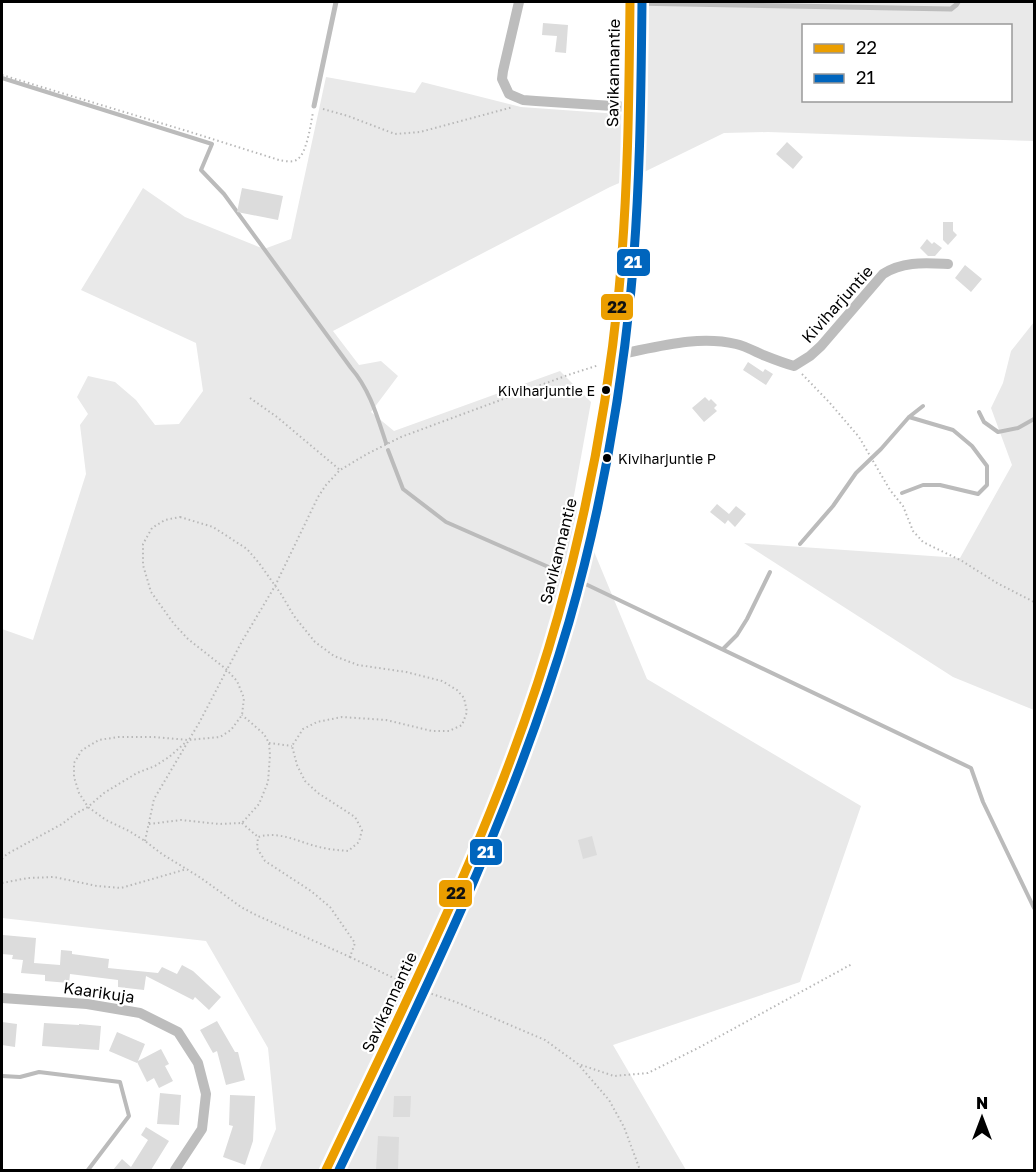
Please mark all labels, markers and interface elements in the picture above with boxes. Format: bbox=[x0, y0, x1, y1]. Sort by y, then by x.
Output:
street label: Savikannantie bbox=[602, 19, 624, 127]
legend bbox=[802, 24, 1012, 102]
text: 22 bbox=[856, 36, 877, 58]
text: 21 bbox=[856, 66, 875, 88]
line badge: 21 bbox=[616, 248, 651, 277]
text: 21 bbox=[624, 252, 642, 272]
street label: Kiviharjuntie bbox=[797, 261, 877, 347]
line badge: 22 bbox=[600, 293, 634, 321]
text: 22 bbox=[607, 297, 627, 317]
place label: Kiviharjuntie E bbox=[498, 382, 595, 399]
marker: Kiviharjuntie E bbox=[600, 384, 612, 396]
place label: Kiviharjuntie P bbox=[618, 450, 716, 467]
marker: Kiviharjuntie P bbox=[601, 452, 613, 464]
street label: Savikannantie bbox=[535, 496, 581, 606]
line badge: 21 bbox=[469, 838, 503, 866]
text: 21 bbox=[477, 842, 495, 862]
line badge: 22 bbox=[438, 879, 473, 908]
text: 22 bbox=[446, 883, 466, 903]
street label: Savikannantie bbox=[357, 949, 421, 1055]
street label: Kaarikuja bbox=[62, 977, 136, 1007]
north arrow bbox=[952, 1088, 1012, 1148]
text: N bbox=[976, 1093, 988, 1113]

